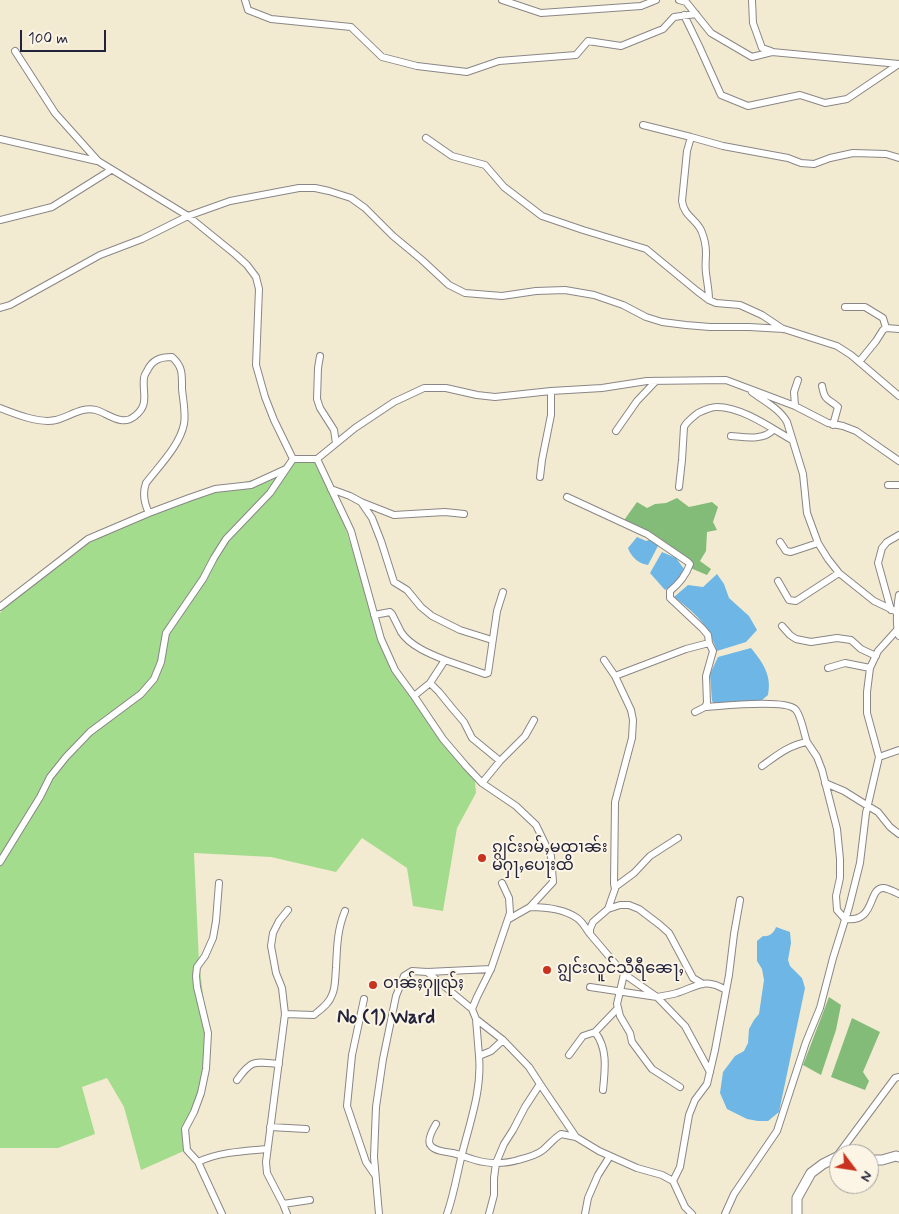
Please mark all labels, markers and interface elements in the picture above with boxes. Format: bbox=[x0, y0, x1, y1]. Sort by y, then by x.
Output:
scale bar bbox=[22, 20, 109, 52]
text: 100 m bbox=[28, 29, 68, 49]
place label: ၵျွင်းၵမ်ႇမထၢၼ်း မႁႃႇပေႃးထိ bbox=[492, 839, 608, 877]
marker: ၵျွင်းၵမ်ႇမထၢၼ်း မႁႃႇပေႃးထိ bbox=[476, 852, 488, 864]
place label: ၵျွင်းလူင်သီရီၼေႃႇ bbox=[557, 960, 684, 980]
marker: ၵျွင်းလူင်သီရီၼေႃႇ bbox=[541, 964, 553, 976]
place label: ဝၢၼ်ႈႁူၺ်ႈ bbox=[383, 975, 464, 995]
marker: ဝၢၼ်ႈႁူၺ်ႈ bbox=[367, 979, 379, 991]
district label: No (1) Ward bbox=[337, 1008, 435, 1030]
north arrow bbox=[829, 1144, 879, 1194]
text: N bbox=[856, 1168, 876, 1185]

